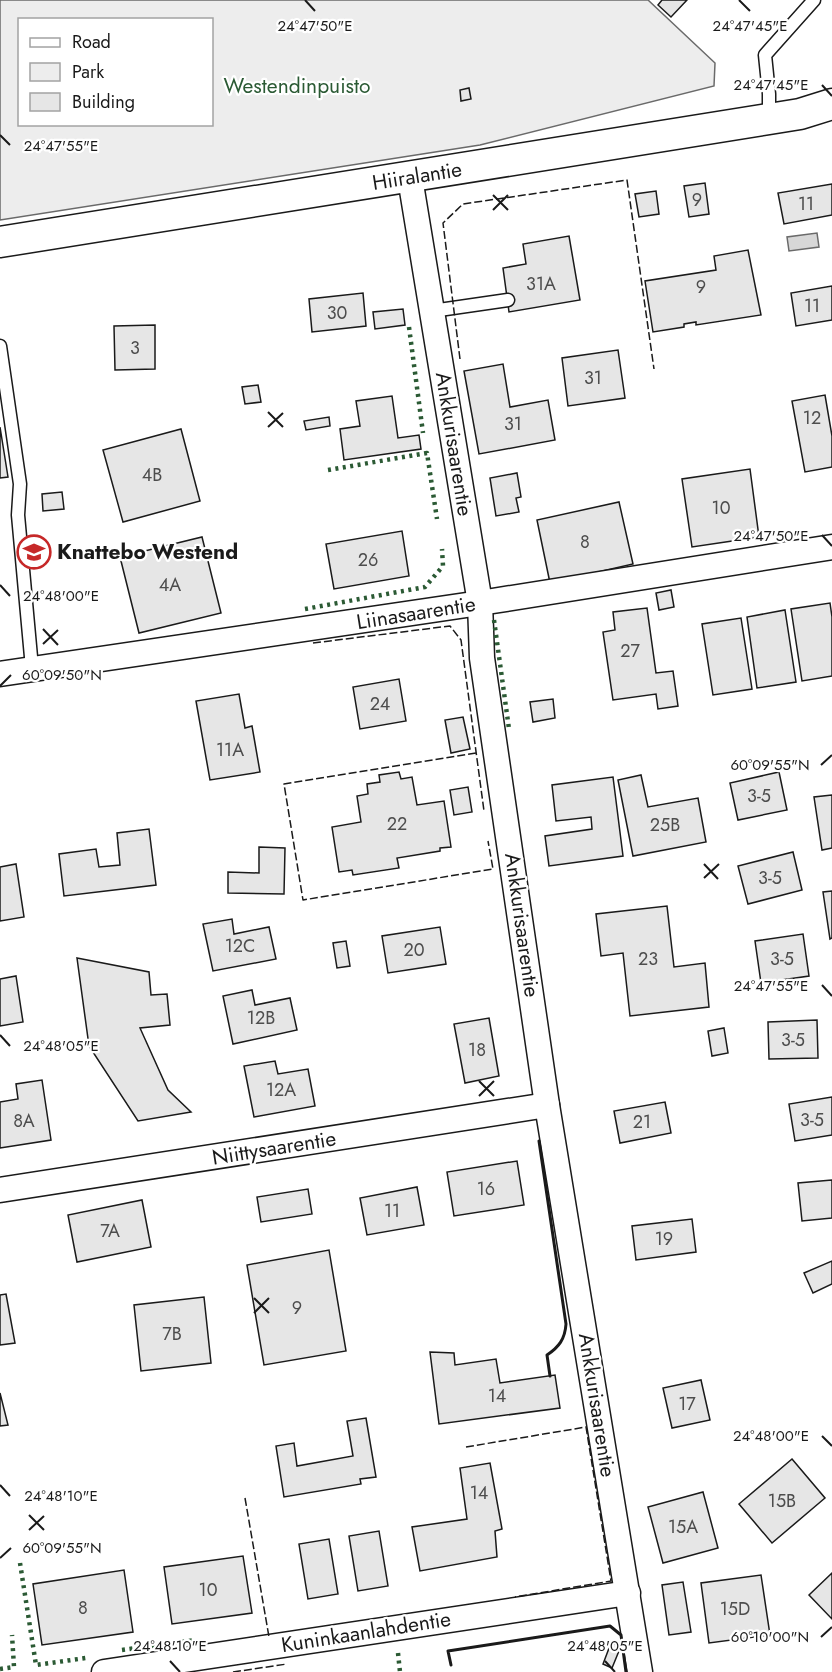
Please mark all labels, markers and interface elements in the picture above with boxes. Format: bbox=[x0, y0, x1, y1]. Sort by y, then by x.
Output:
text: 24°47'50"E bbox=[277, 15, 353, 37]
text: 24°47'45"E bbox=[713, 15, 787, 37]
legend bbox=[18, 18, 213, 126]
text: Road bbox=[72, 29, 111, 55]
text: Park bbox=[72, 59, 104, 85]
park label: Westendinpuisto bbox=[223, 71, 371, 101]
text: 24°47'45"E bbox=[734, 74, 808, 96]
text: Building bbox=[72, 89, 135, 115]
text: 24°47'55"E bbox=[24, 135, 98, 157]
street label: Hiiralantie bbox=[370, 154, 464, 198]
house number: 9 bbox=[692, 187, 702, 213]
house number: 11 bbox=[798, 191, 814, 217]
house number: 31A bbox=[526, 271, 556, 297]
house number: 9 bbox=[696, 274, 706, 300]
house number: 11 bbox=[804, 293, 820, 319]
house number: 30 bbox=[327, 300, 348, 326]
house number: 3 bbox=[130, 335, 140, 361]
house number: 31 bbox=[584, 365, 602, 391]
street label: Ankkurisaarentie bbox=[428, 370, 480, 518]
house number: 12 bbox=[803, 405, 821, 431]
house number: 31 bbox=[504, 411, 522, 437]
house number: 4B bbox=[142, 462, 162, 488]
house number: 10 bbox=[712, 495, 731, 521]
text: 24°47'50"E bbox=[733, 525, 809, 547]
house number: 8 bbox=[580, 529, 590, 555]
school or university icon: Knattebo Westend bbox=[16, 534, 52, 570]
place label: Knattebo Westend bbox=[57, 537, 238, 567]
house number: 26 bbox=[358, 547, 378, 573]
house number: 4A bbox=[159, 572, 181, 598]
text: 24°48'00"E bbox=[23, 585, 99, 607]
street label: Liinasaarentie bbox=[354, 589, 478, 637]
house number: 27 bbox=[620, 638, 640, 664]
text: 60°09'50"N bbox=[22, 664, 102, 686]
house number: 24 bbox=[370, 691, 390, 717]
house number: 11A bbox=[216, 737, 244, 763]
text: 60°09'55"N bbox=[730, 754, 810, 776]
house number: 3-5 bbox=[747, 783, 771, 809]
house number: 22 bbox=[387, 811, 407, 837]
house number: 25B bbox=[650, 812, 680, 838]
street label: Ankkurisaarentie bbox=[497, 851, 547, 999]
house number: 3-5 bbox=[758, 865, 782, 891]
house number: 12C bbox=[225, 933, 255, 959]
house number: 20 bbox=[403, 937, 425, 963]
house number: 23 bbox=[638, 946, 658, 972]
house number: 3-5 bbox=[770, 946, 794, 972]
text: 24°47'55"E bbox=[734, 975, 808, 997]
house number: 12B bbox=[247, 1005, 275, 1031]
house number: 3-5 bbox=[781, 1027, 805, 1053]
text: 24°48'05"E bbox=[23, 1035, 99, 1057]
house number: 18 bbox=[468, 1037, 486, 1063]
house number: 12A bbox=[266, 1077, 296, 1103]
house number: 3-5 bbox=[800, 1107, 824, 1133]
house number: 8A bbox=[13, 1108, 35, 1134]
house number: 21 bbox=[633, 1109, 651, 1135]
street label: Niittysaarentie bbox=[210, 1123, 338, 1173]
house number: 16 bbox=[477, 1176, 495, 1202]
house number: 11 bbox=[384, 1198, 400, 1224]
house number: 7A bbox=[100, 1218, 120, 1244]
house number: 19 bbox=[655, 1226, 673, 1252]
house number: 9 bbox=[292, 1295, 302, 1321]
house number: 7B bbox=[162, 1321, 182, 1347]
street label: Ankkurisaarentie bbox=[571, 1331, 623, 1479]
house number: 14 bbox=[488, 1383, 506, 1409]
house number: 17 bbox=[678, 1391, 696, 1417]
text: 24°48'00"E bbox=[733, 1425, 809, 1447]
house number: 14 bbox=[470, 1480, 488, 1506]
text: 24°48'10"E bbox=[24, 1485, 98, 1507]
house number: 15B bbox=[768, 1488, 796, 1514]
house number: 15A bbox=[668, 1514, 698, 1540]
text: 60°09'55"N bbox=[22, 1537, 102, 1559]
house number: 10 bbox=[199, 1577, 218, 1603]
house number: 8 bbox=[78, 1595, 88, 1621]
house number: 15D bbox=[720, 1596, 750, 1622]
street label: Kuninkaanlahdentie bbox=[279, 1604, 453, 1660]
text: 60°10'00"N bbox=[731, 1626, 809, 1648]
text: 24°48'10"E bbox=[133, 1635, 207, 1657]
text: 24°48'05"E bbox=[567, 1635, 643, 1657]

